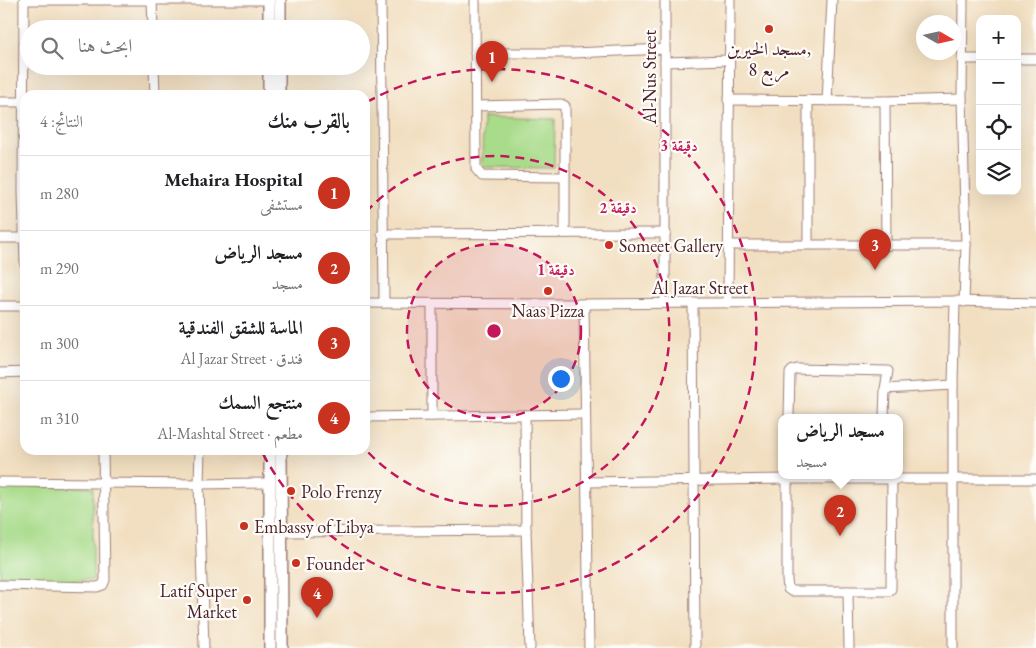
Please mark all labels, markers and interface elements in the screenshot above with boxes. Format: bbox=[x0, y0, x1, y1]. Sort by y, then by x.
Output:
north arrow bbox=[916, 15, 961, 60]
map controls bbox=[976, 15, 1021, 195]
button: + bbox=[976, 15, 1021, 60]
search box bbox=[20, 20, 370, 75]
marker: مسجد الخيرين, مربع 8 bbox=[763, 23, 775, 35]
street label: Al-Nus Street bbox=[638, 29, 661, 125]
text: ابحث هنا bbox=[78, 33, 132, 58]
icon: search bbox=[38, 34, 66, 62]
place label: مسجد الخيرين, مربع 8 bbox=[727, 37, 811, 86]
pin: 1 bbox=[476, 41, 508, 82]
button: − bbox=[976, 60, 1021, 105]
button: locate bbox=[976, 105, 1021, 150]
text: بالقرب منك bbox=[267, 107, 350, 134]
text: النتائج: 4 bbox=[40, 111, 83, 132]
text: 3 دقيقة bbox=[660, 136, 698, 155]
button: layers bbox=[976, 150, 1021, 195]
text: Mehaira Hospital bbox=[164, 167, 303, 192]
text: 280 m bbox=[40, 183, 79, 204]
text: 1 bbox=[330, 183, 338, 204]
text: مستشفى bbox=[260, 194, 303, 215]
text: 2 دقيقة bbox=[599, 198, 637, 217]
pin: 3 bbox=[859, 229, 891, 270]
place label: Someet Gallery bbox=[619, 234, 723, 257]
marker: Someet Gallery bbox=[603, 239, 615, 251]
text: مسجد الرياض bbox=[214, 240, 303, 265]
text: 290 m bbox=[40, 258, 79, 279]
text: 2 bbox=[330, 258, 338, 279]
text: 1 دقيقة bbox=[537, 260, 575, 279]
text: مسجد bbox=[272, 273, 303, 294]
street label: Al Jazar Street bbox=[651, 276, 749, 299]
marker: Naas Pizza bbox=[542, 285, 554, 297]
place label: Naas Pizza bbox=[511, 299, 585, 322]
text: الماسة للشقق الفندقية bbox=[179, 315, 303, 340]
centre of rings bbox=[485, 322, 503, 340]
text: 300 m bbox=[40, 333, 79, 354]
text: 3 bbox=[330, 333, 338, 354]
text: فندق · Al Jazar Street bbox=[181, 348, 303, 369]
your location bbox=[548, 366, 574, 392]
text: منتجع السمك bbox=[218, 390, 303, 415]
text: 310 m bbox=[40, 408, 79, 429]
text: 4 bbox=[330, 408, 338, 429]
popup bbox=[778, 414, 903, 479]
text: مسجد الرياض bbox=[796, 418, 885, 443]
text: مطعم · Al-Mashtal Street bbox=[157, 423, 303, 444]
text: مسجد bbox=[796, 451, 827, 472]
place label: Polo Frenzy bbox=[301, 480, 382, 503]
marker: Polo Frenzy bbox=[285, 485, 297, 497]
pin: 2 bbox=[824, 495, 856, 536]
place label: Embassy of Libya bbox=[254, 515, 375, 538]
marker: Embassy of Libya bbox=[238, 520, 250, 532]
place label: Founder bbox=[306, 552, 365, 575]
marker: Founder bbox=[290, 557, 302, 569]
pin: 4 bbox=[301, 577, 333, 618]
place label: Latif Super Market bbox=[160, 579, 237, 623]
marker: Latif Super Market bbox=[241, 594, 253, 606]

